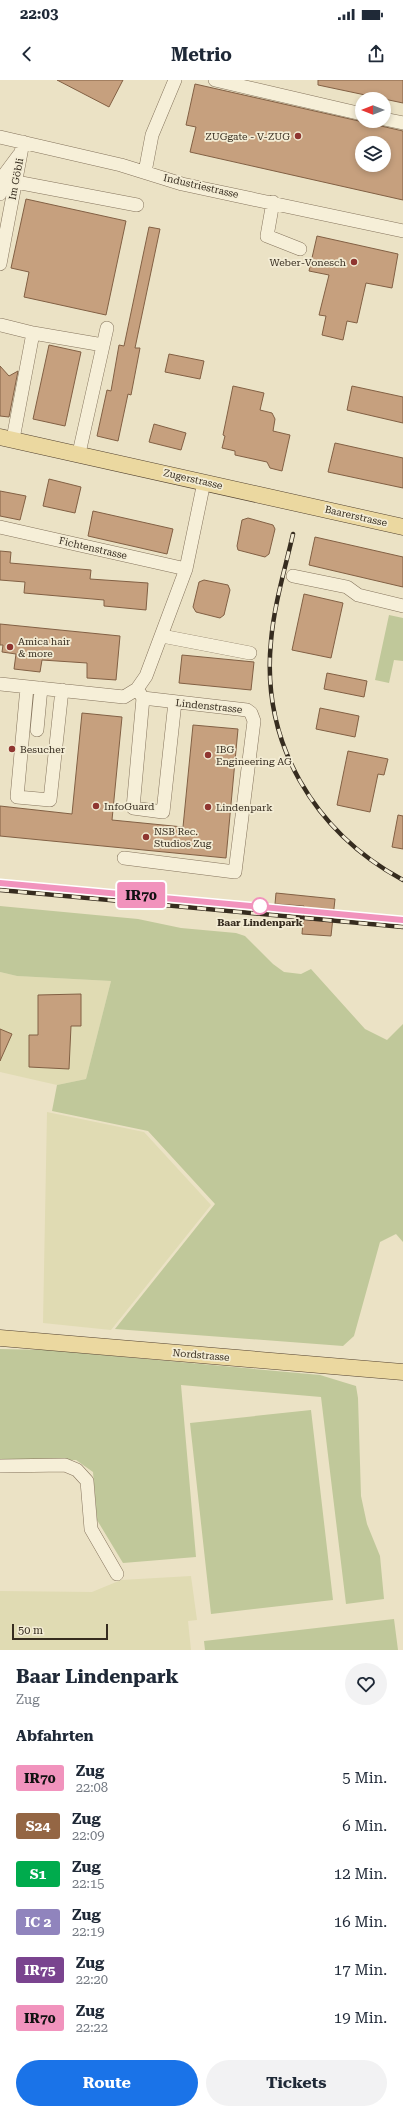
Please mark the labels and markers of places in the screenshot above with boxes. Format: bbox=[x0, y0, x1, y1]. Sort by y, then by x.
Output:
place label: ZUGgate - V-ZUG bbox=[206, 131, 290, 142]
marker: ZUGgate - V-ZUG bbox=[293, 131, 303, 141]
place label: Weber-Vonesch bbox=[269, 257, 347, 268]
marker: Weber-Vonesch bbox=[349, 257, 359, 267]
place label: Amica hair & more bbox=[18, 636, 70, 659]
marker: Amica hair & more bbox=[5, 642, 15, 652]
marker: Besucher bbox=[7, 744, 17, 754]
place label: Besucher bbox=[20, 744, 65, 755]
place label: IBG Engineering AG bbox=[216, 744, 292, 767]
marker: IBG Engineering AG bbox=[203, 750, 213, 760]
marker: InfoGuard bbox=[91, 801, 101, 811]
place label: InfoGuard bbox=[104, 801, 155, 812]
marker: Lindenpark bbox=[203, 802, 213, 812]
place label: Lindenpark bbox=[216, 802, 273, 813]
place label: NSB Rec. Studios Zug bbox=[154, 826, 212, 849]
marker: NSB Rec. Studios Zug bbox=[141, 832, 151, 842]
marker: Baar Lindenpark bbox=[251, 897, 269, 915]
place label: Baar Lindenpark bbox=[217, 917, 303, 928]

